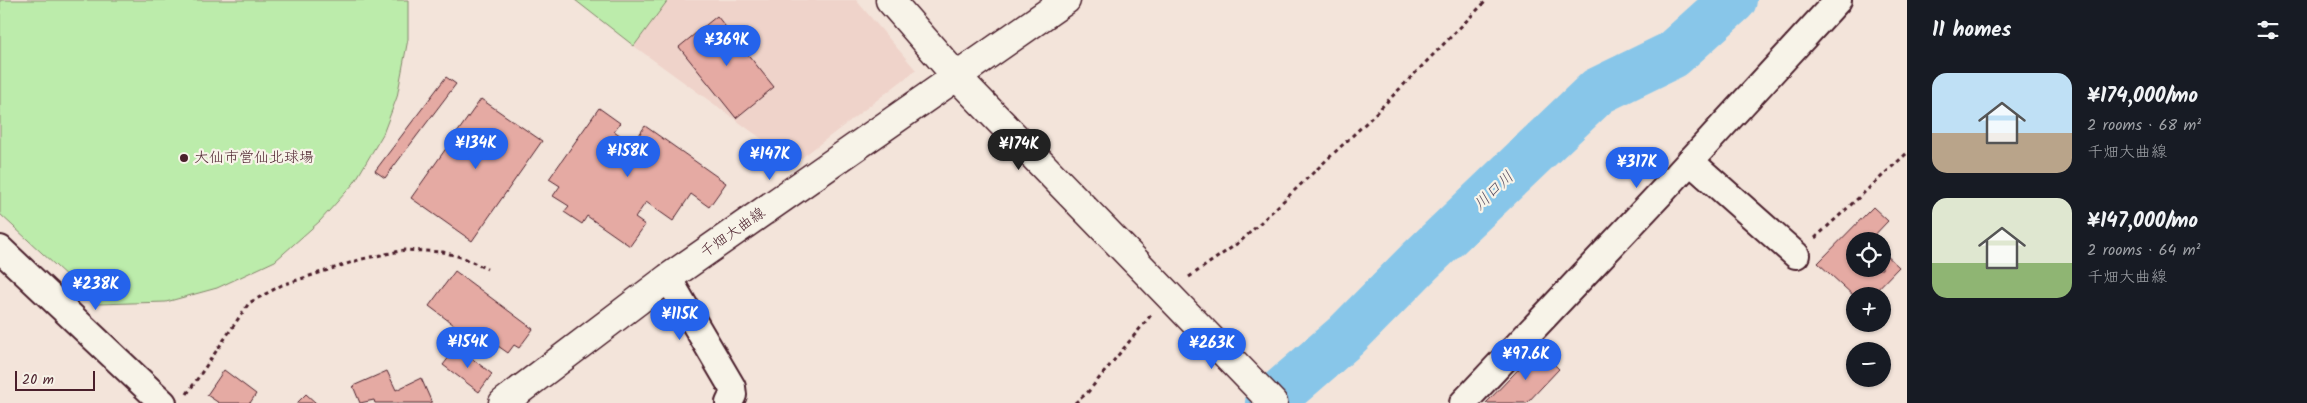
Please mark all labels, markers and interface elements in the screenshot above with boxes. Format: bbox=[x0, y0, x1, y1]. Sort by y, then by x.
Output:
text: 11 homes bbox=[1932, 14, 2011, 47]
icon: filters bbox=[2254, 16, 2282, 44]
pin: ¥369K bbox=[692, 24, 762, 67]
text: ¥369K bbox=[705, 28, 750, 53]
text: ¥174,000/mo bbox=[2087, 80, 2198, 113]
icon: home bbox=[1972, 93, 2032, 153]
text: 2 rooms · 68 m² bbox=[2087, 113, 2201, 138]
pin: ¥134K bbox=[441, 128, 511, 170]
pin: ¥174K bbox=[984, 128, 1054, 171]
text: ¥134K bbox=[455, 131, 497, 156]
text: ¥174K bbox=[999, 132, 1039, 157]
pin: ¥158K bbox=[593, 136, 663, 178]
pin: ¥147K bbox=[735, 138, 805, 181]
text: ¥158K bbox=[607, 139, 649, 164]
text: 千畑大曲線 bbox=[2087, 140, 2167, 165]
text: ¥147K bbox=[750, 142, 790, 167]
place label: 大仙市営仙北球場 bbox=[194, 146, 314, 170]
pin: ¥317K bbox=[1602, 146, 1672, 189]
text: ¥317K bbox=[1617, 150, 1657, 175]
marker: 大仙市営仙北球場 bbox=[178, 152, 190, 164]
water label: 川口川 bbox=[1468, 165, 1520, 217]
street label: 千畑大曲線 bbox=[695, 202, 771, 264]
text: ¥147,000/mo bbox=[2087, 205, 2198, 238]
icon: home bbox=[1972, 218, 2032, 278]
map controls bbox=[1846, 232, 1891, 387]
button: locate bbox=[1846, 232, 1891, 277]
text: 2 rooms · 64 m² bbox=[2087, 238, 2200, 263]
text: 千畑大曲線 bbox=[2087, 265, 2167, 290]
pin: ¥238K bbox=[61, 268, 131, 311]
text: ¥238K bbox=[73, 272, 120, 297]
button: + bbox=[1846, 287, 1891, 332]
pin: ¥115K bbox=[645, 298, 715, 341]
text: ¥115K bbox=[661, 302, 699, 327]
pin: ¥154K bbox=[433, 326, 503, 369]
pin: ¥263K bbox=[1177, 328, 1247, 370]
text: ¥154K bbox=[447, 330, 489, 355]
text: ¥263K bbox=[1189, 331, 1235, 356]
pin: ¥97.6K bbox=[1485, 338, 1567, 381]
text: ¥97.6K bbox=[1502, 342, 1550, 367]
button: − bbox=[1846, 342, 1891, 387]
scale bar bbox=[15, 368, 95, 391]
text: 20 m bbox=[22, 369, 54, 391]

